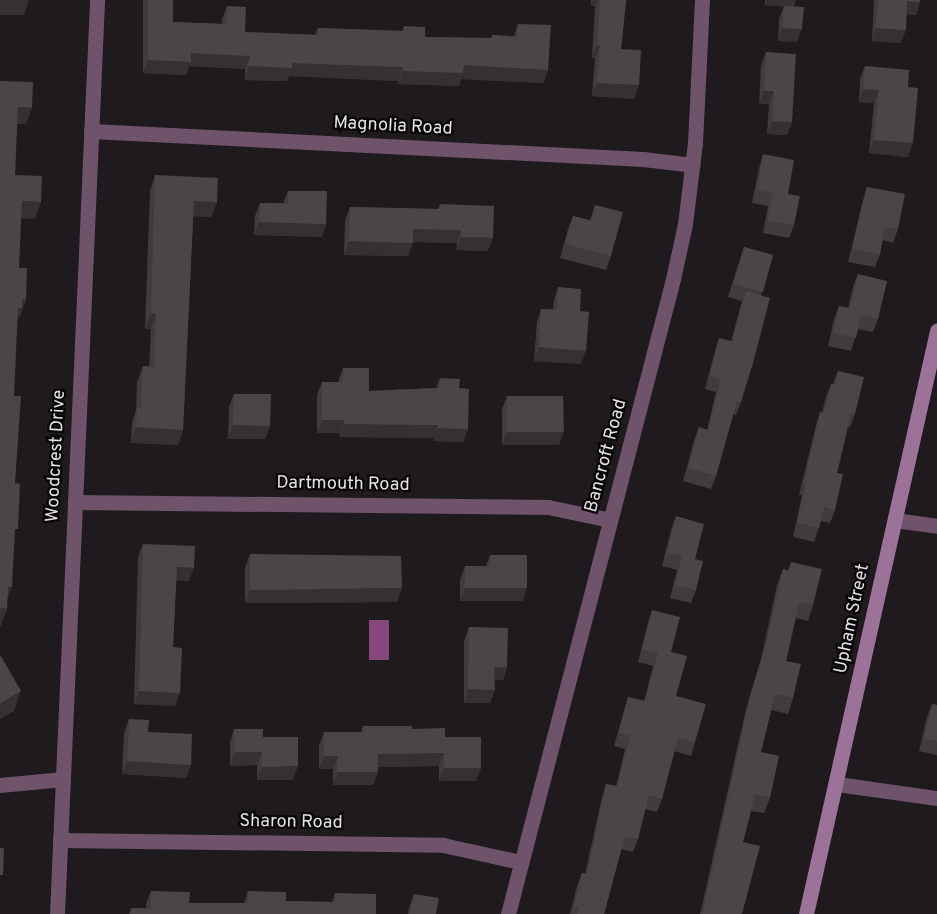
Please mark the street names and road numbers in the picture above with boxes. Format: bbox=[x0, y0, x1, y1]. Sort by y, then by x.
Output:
street label: Magnolia Road bbox=[333, 113, 453, 141]
street label: Woodcrest Drive bbox=[43, 389, 71, 523]
street label: Bancroft Road bbox=[582, 397, 632, 515]
street label: Dartmouth Road bbox=[276, 473, 410, 497]
street label: Upham Street bbox=[831, 562, 875, 676]
street label: Sharon Road bbox=[239, 811, 343, 835]

